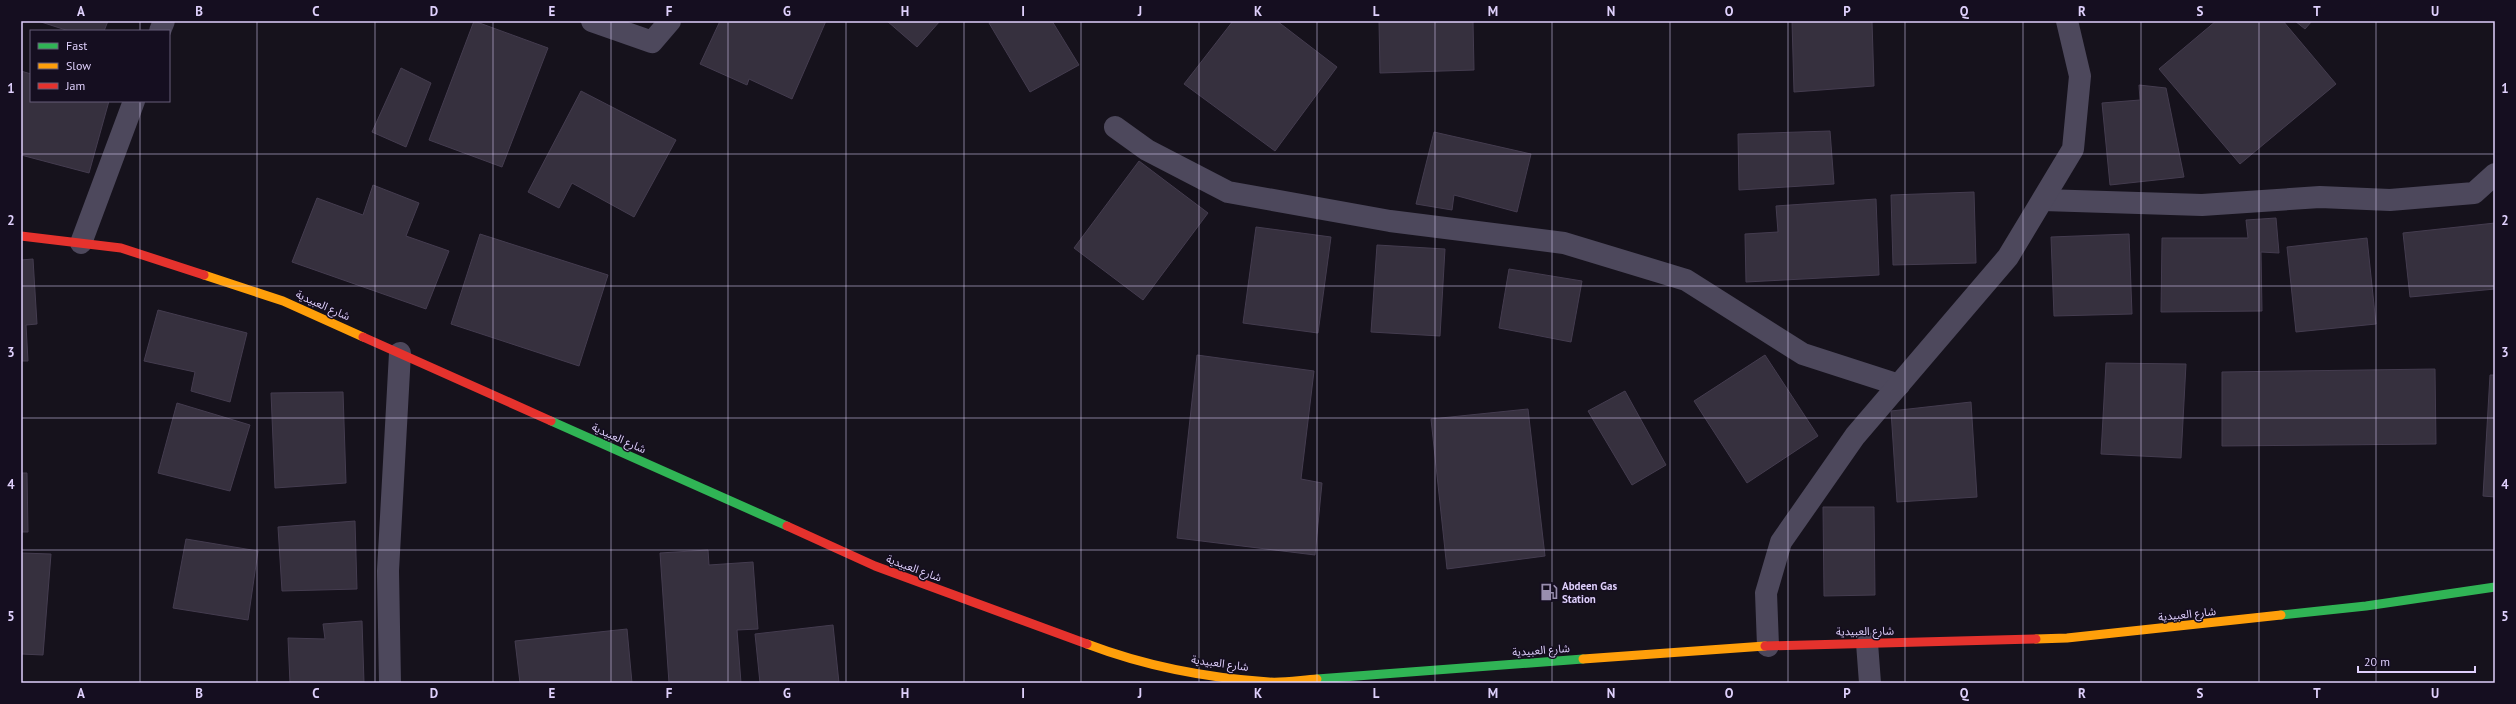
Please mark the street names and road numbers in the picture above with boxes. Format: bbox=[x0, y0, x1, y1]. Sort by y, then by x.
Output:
street label: شارع العبيدية bbox=[293, 287, 353, 324]
street label: شارع العبيدية bbox=[589, 420, 649, 457]
street label: شارع العبيدية bbox=[884, 552, 944, 586]
street label: شارع العبيدية bbox=[2157, 604, 2217, 625]
street label: شارع العبيدية bbox=[1836, 623, 1894, 640]
street label: شارع العبيدية bbox=[1512, 641, 1571, 660]
street label: شارع العبيدية bbox=[1190, 652, 1250, 675]

